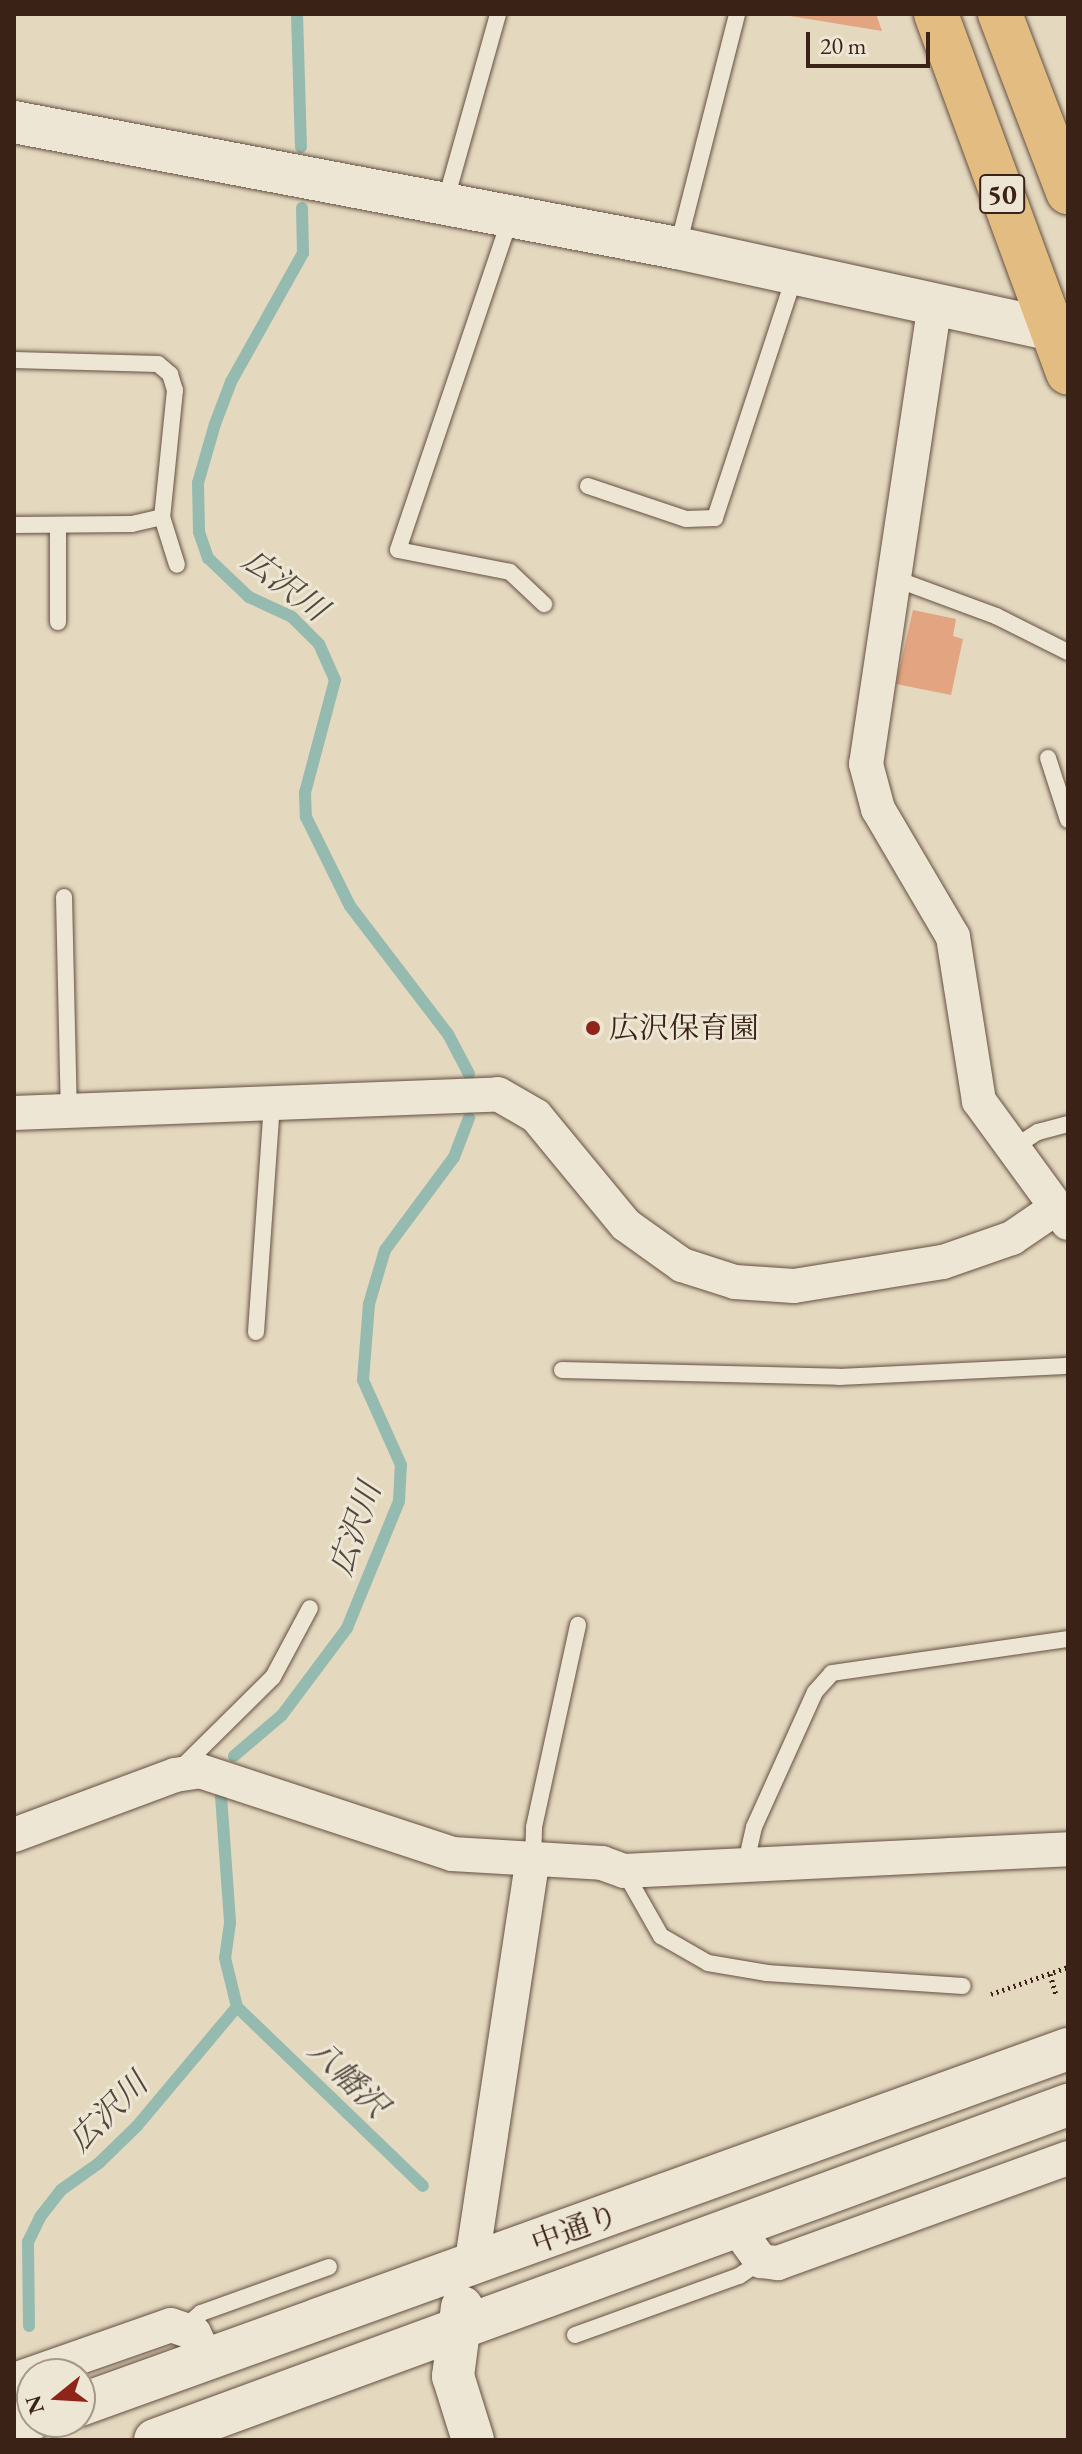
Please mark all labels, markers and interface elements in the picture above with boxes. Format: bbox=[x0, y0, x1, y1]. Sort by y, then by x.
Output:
scale bar bbox=[810, 16, 934, 66]
text: 20 m bbox=[820, 30, 867, 61]
road number: 50 bbox=[978, 170, 1026, 218]
water label: 広沢川 bbox=[235, 541, 335, 629]
place label: 広沢保育園 bbox=[609, 1010, 759, 1046]
marker: 広沢保育園 bbox=[584, 1019, 602, 1037]
water label: 広沢川 bbox=[321, 1477, 389, 1581]
water label: 八幡沢 bbox=[300, 2031, 396, 2125]
water label: 広沢川 bbox=[60, 2064, 156, 2160]
street label: 中通り bbox=[527, 2197, 623, 2261]
north arrow bbox=[16, 2358, 96, 2438]
text: N bbox=[18, 2392, 51, 2418]

